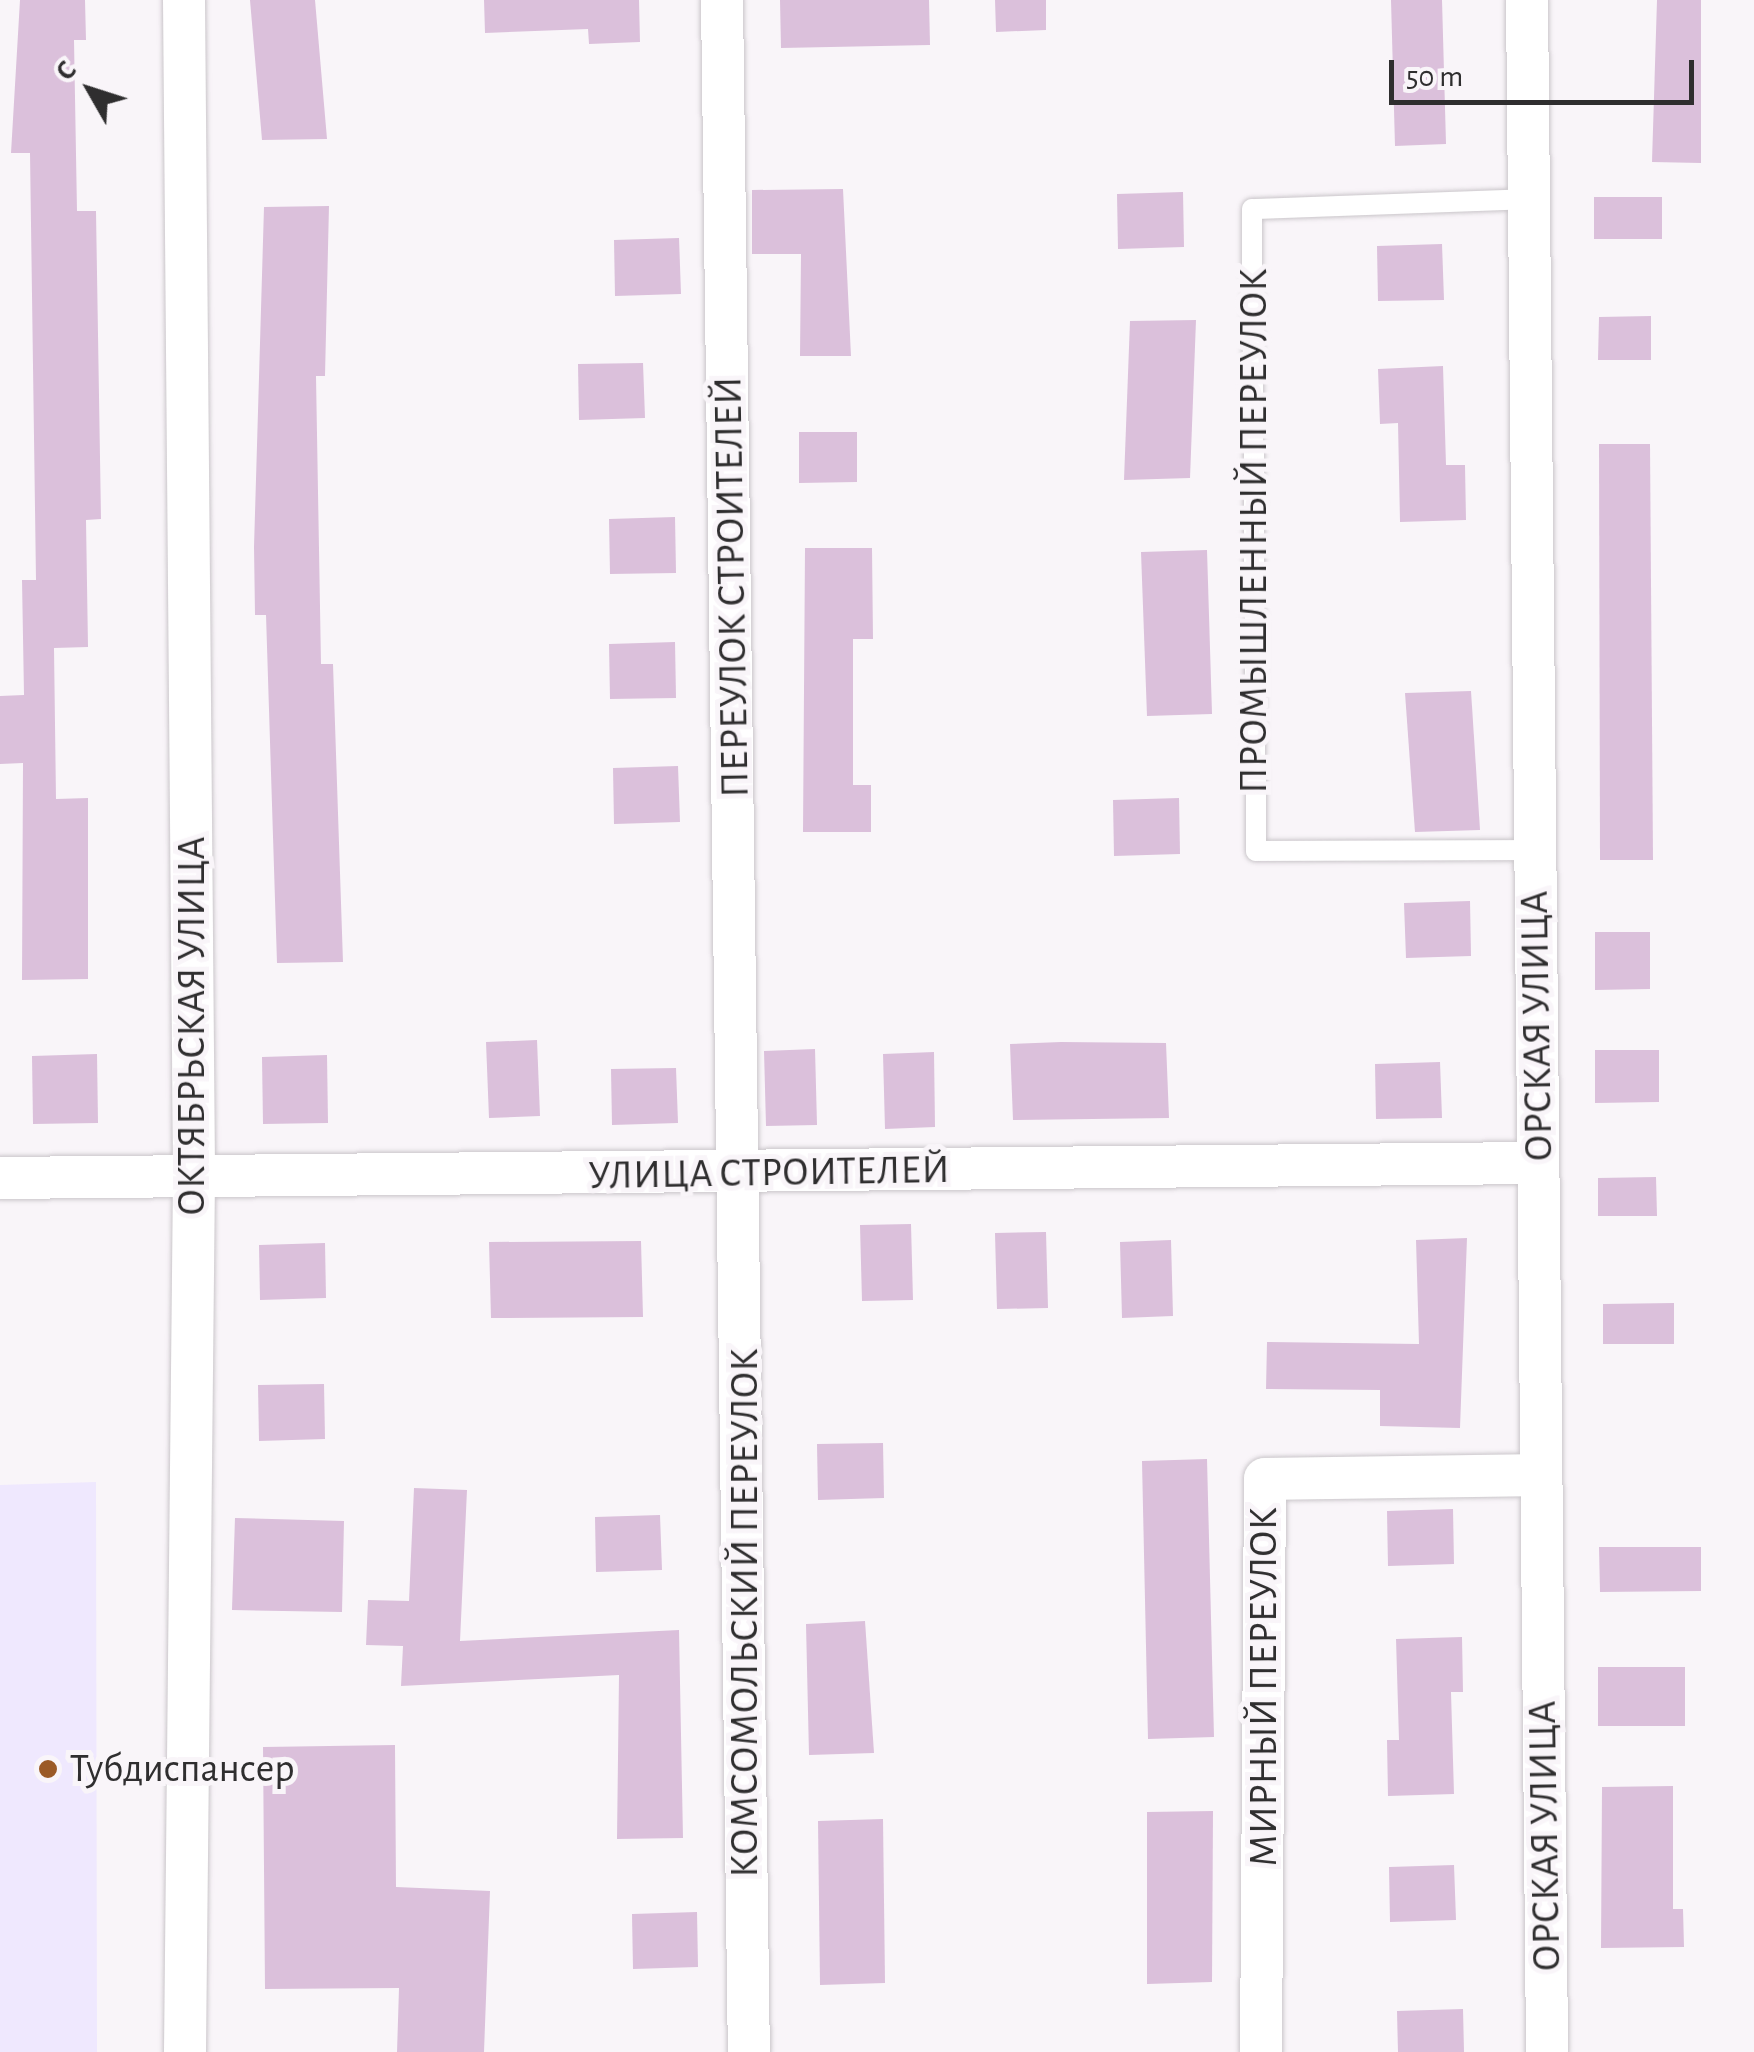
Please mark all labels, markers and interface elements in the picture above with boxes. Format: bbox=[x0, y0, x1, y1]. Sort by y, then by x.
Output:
north arrow bbox=[40, 40, 140, 140]
scale bar bbox=[1394, 40, 1699, 102]
text: С bbox=[51, 56, 82, 86]
text: 50 m bbox=[1406, 62, 1463, 92]
street label: ПРОМЫШЛЕННЫЙ ПЕРЕУЛОК bbox=[1230, 268, 1278, 794]
street label: ПЕРЕУЛОК СТРОИТЕЛЕЙ bbox=[704, 376, 760, 798]
street label: ОКТЯБРЬСКАЯ УЛИЦА bbox=[168, 836, 216, 1216]
street label: ОРСКАЯ УЛИЦА bbox=[1511, 890, 1563, 1162]
street label: УЛИЦА СТРОИТЕЛЕЙ bbox=[588, 1146, 950, 1200]
street label: КОМСОМОЛЬСКИЙ ПЕРЕУЛОК bbox=[721, 1348, 769, 1878]
street label: МИРНЫЙ ПЕРЕУЛОК bbox=[1240, 1507, 1288, 1867]
street label: ОРСКАЯ УЛИЦА bbox=[1519, 1700, 1571, 1972]
place label: Тубдиспансер bbox=[70, 1745, 295, 1793]
marker: Тубдиспансер bbox=[35, 1756, 61, 1782]

